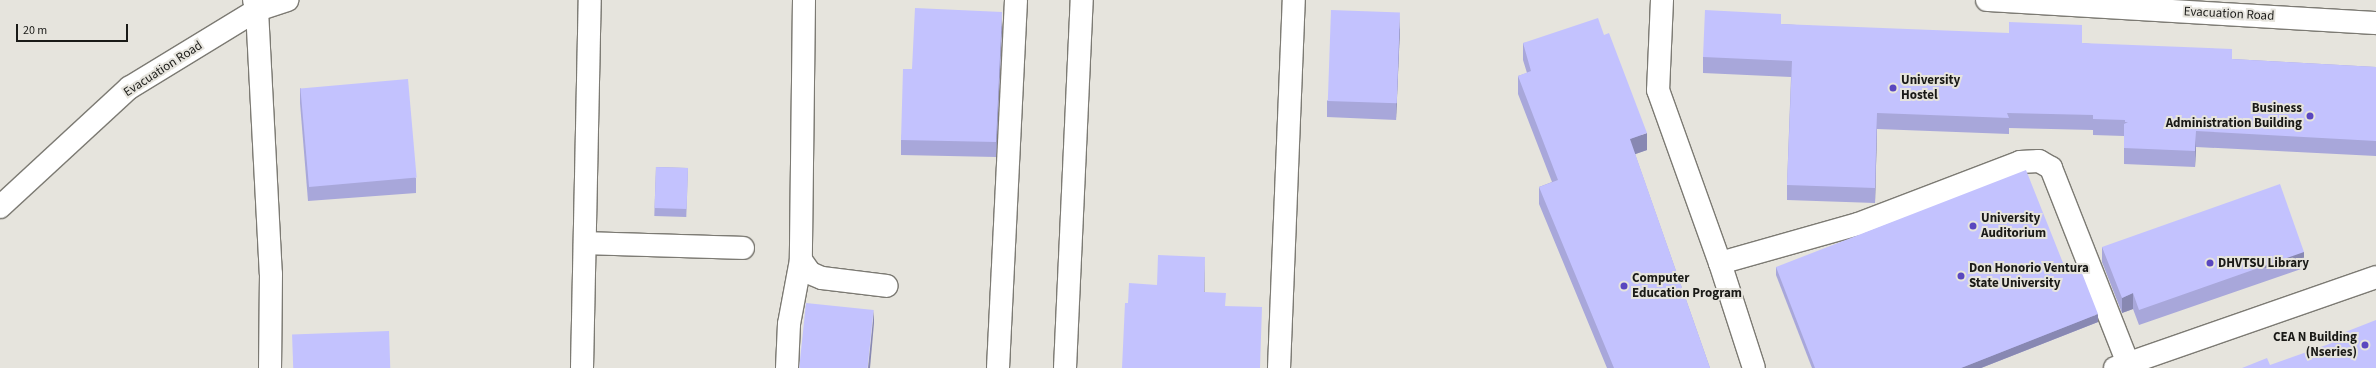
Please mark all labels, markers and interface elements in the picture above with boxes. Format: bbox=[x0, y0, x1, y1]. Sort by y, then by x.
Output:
street label: Evacuation Road bbox=[2183, 4, 2275, 24]
scale bar bbox=[18, 16, 130, 42]
text: 20 m bbox=[23, 22, 47, 39]
street label: Evacuation Road bbox=[121, 38, 205, 100]
place label: University Hostel bbox=[1901, 73, 1960, 104]
marker: University Hostel bbox=[1888, 83, 1898, 93]
place label: Business Administration Building bbox=[2166, 101, 2302, 132]
marker: Business Administration Building bbox=[2305, 111, 2315, 121]
place label: University Auditorium bbox=[1981, 211, 2046, 242]
marker: University Auditorium bbox=[1968, 221, 1978, 231]
place label: DHVTSU Library bbox=[2218, 255, 2309, 271]
marker: DHVTSU Library bbox=[2205, 258, 2215, 268]
place label: Don Honorio Ventura State University bbox=[1969, 261, 2089, 292]
place label: Computer Education Program bbox=[1632, 271, 1742, 302]
marker: Don Honorio Ventura State University bbox=[1956, 271, 1966, 281]
marker: Computer Education Program bbox=[1619, 281, 1629, 291]
place label: CEA N Building (Nseries) bbox=[2273, 330, 2357, 361]
marker: CEA N Building (Nseries) bbox=[2360, 340, 2370, 350]

